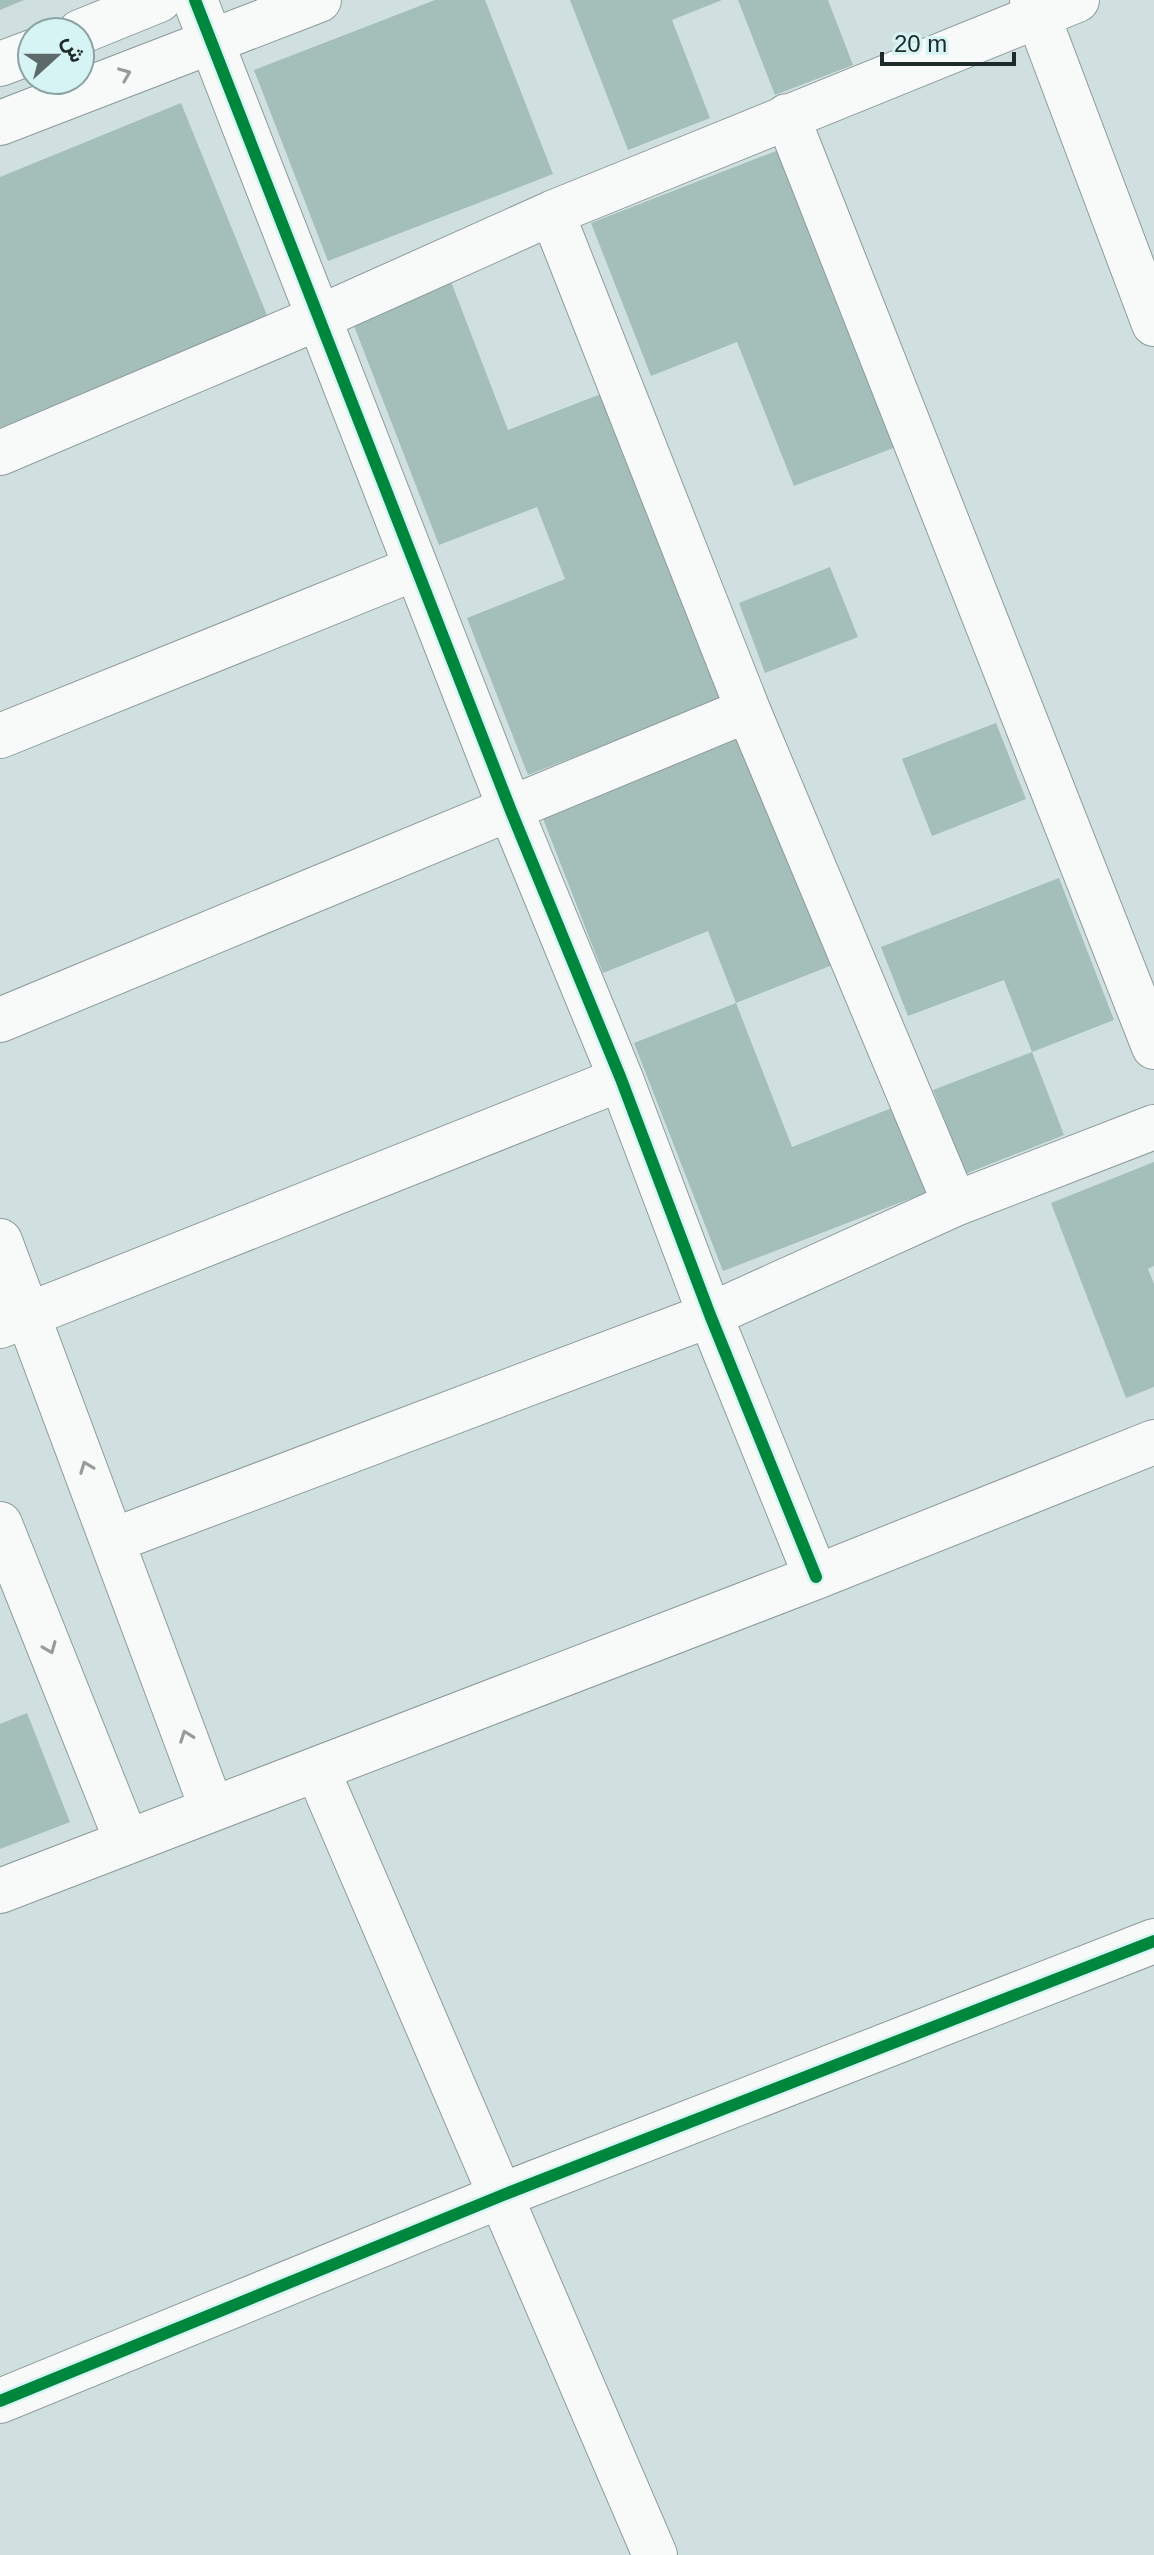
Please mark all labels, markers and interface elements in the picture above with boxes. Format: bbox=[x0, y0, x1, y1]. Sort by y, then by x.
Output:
north arrow bbox=[16, 16, 96, 96]
scale bar bbox=[882, 16, 1014, 66]
text: 20 m bbox=[894, 30, 947, 57]
text: ش bbox=[57, 32, 91, 66]
one-way arrow bbox=[117, 67, 131, 84]
one-way arrow bbox=[79, 1461, 96, 1475]
one-way arrow bbox=[40, 1640, 56, 1654]
one-way arrow bbox=[179, 1730, 195, 1744]

